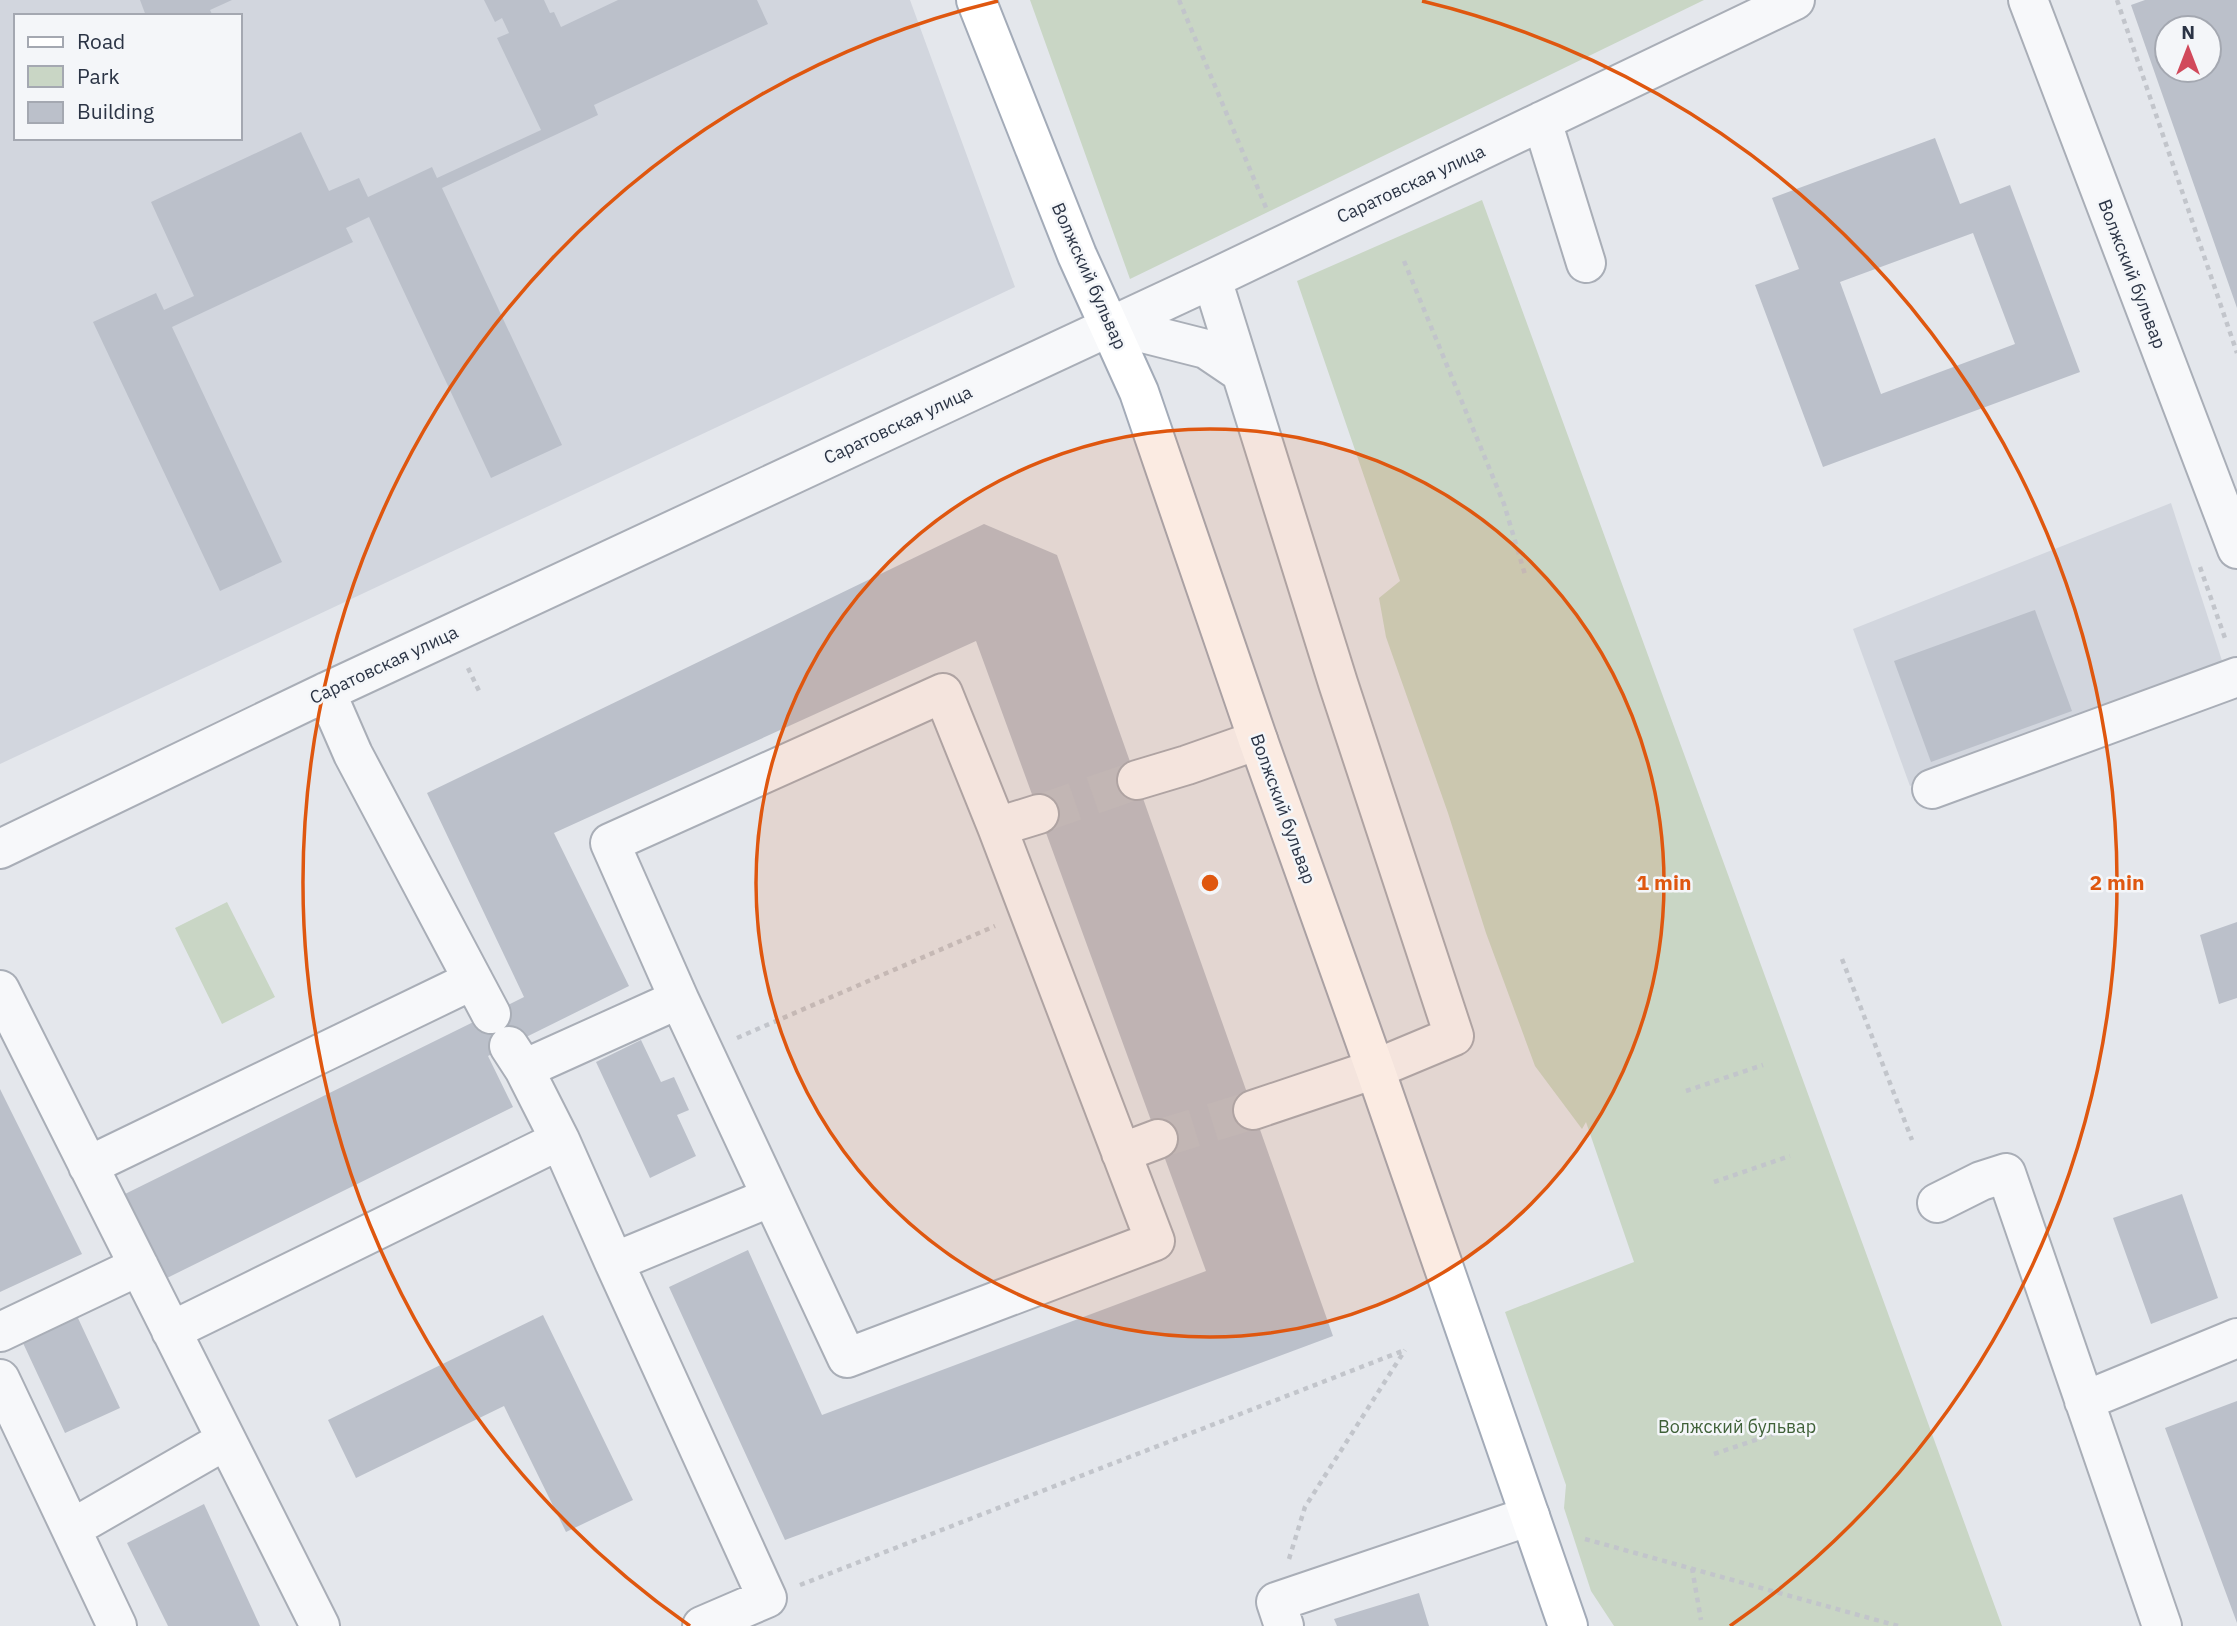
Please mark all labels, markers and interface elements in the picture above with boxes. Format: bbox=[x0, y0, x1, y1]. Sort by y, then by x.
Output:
legend bbox=[14, 14, 242, 140]
north arrow bbox=[2153, 14, 2223, 84]
text: N bbox=[2181, 20, 2195, 44]
text: Road bbox=[77, 27, 125, 55]
text: Park bbox=[77, 62, 120, 90]
text: Building bbox=[77, 97, 154, 125]
street label: Саратовская улица bbox=[1333, 139, 1489, 228]
street label: Волжский бульвар bbox=[2093, 196, 2172, 352]
street label: Волжский бульвар bbox=[1047, 199, 1132, 353]
street label: Саратовская улица bbox=[820, 380, 976, 469]
street label: Саратовская улица bbox=[306, 620, 462, 709]
street label: Волжский бульвар bbox=[1246, 731, 1321, 887]
text: 1 min bbox=[1637, 868, 1691, 896]
text: 2 min bbox=[2090, 868, 2144, 896]
centre of rings bbox=[1198, 871, 1222, 895]
park label: Волжский бульвар bbox=[1658, 1415, 1816, 1438]

